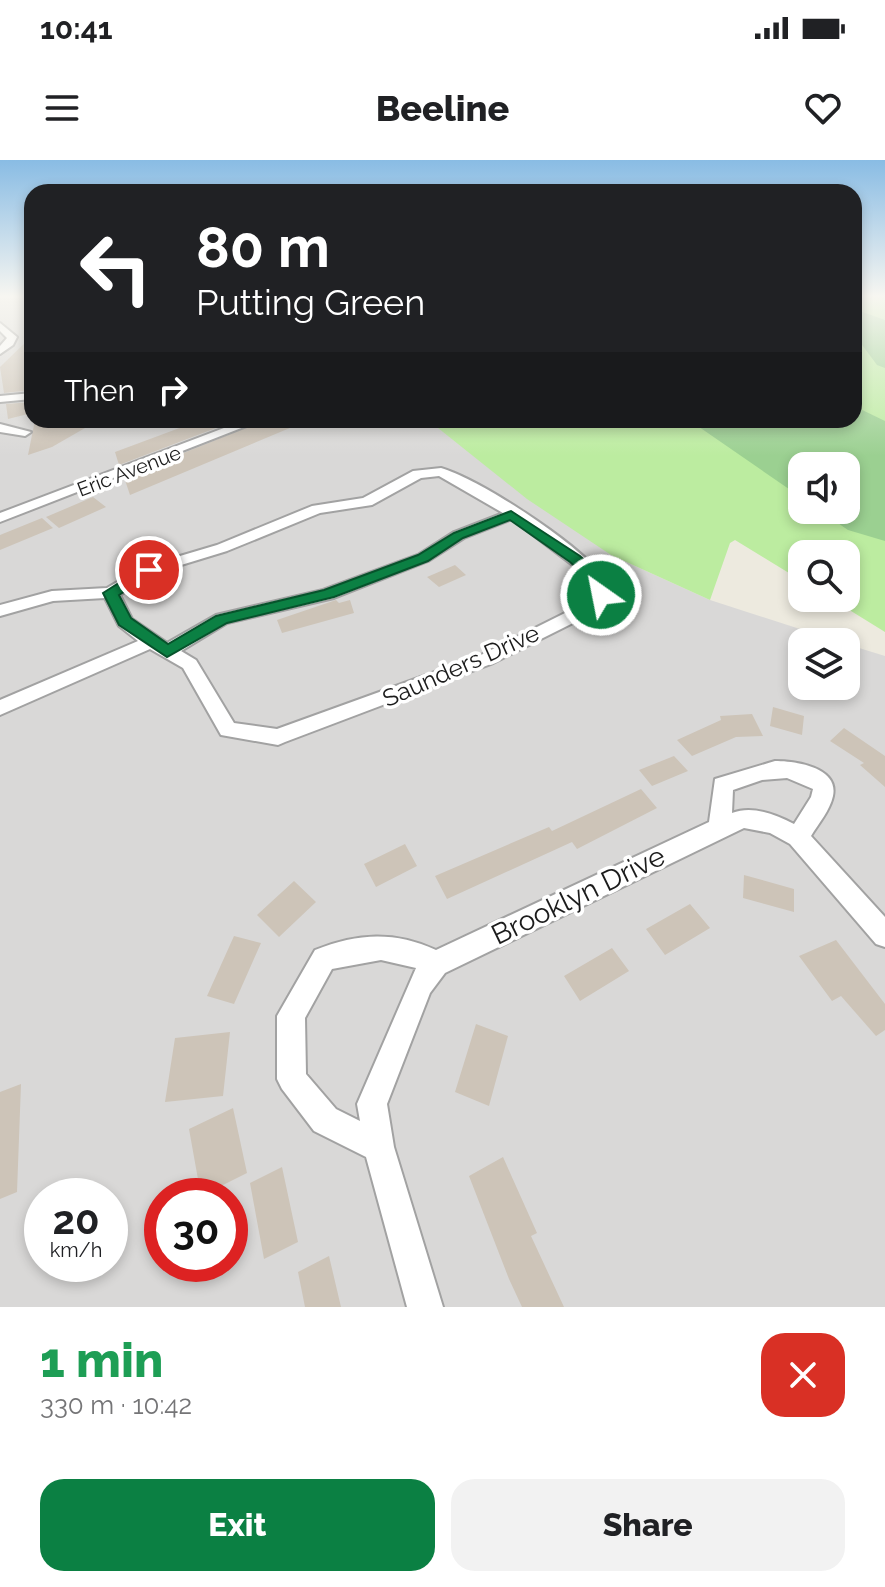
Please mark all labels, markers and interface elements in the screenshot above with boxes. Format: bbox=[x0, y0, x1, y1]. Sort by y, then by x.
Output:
text: 10:41 bbox=[40, 11, 113, 46]
icon: menu bbox=[40, 86, 84, 130]
icon: heart bbox=[801, 86, 845, 130]
text: Beeline bbox=[376, 87, 509, 129]
text: 80 m bbox=[196, 214, 330, 280]
icon: left bbox=[64, 216, 168, 320]
text: Putting Green bbox=[196, 281, 425, 323]
icon: right bbox=[151, 368, 195, 412]
text: Then bbox=[64, 373, 135, 408]
street label: Eric Avenue bbox=[74, 440, 184, 502]
map controls bbox=[788, 452, 860, 700]
button: sound bbox=[788, 452, 860, 524]
pin bbox=[115, 536, 183, 604]
button: search bbox=[788, 540, 860, 612]
icon: arrive bbox=[127, 548, 171, 592]
position arrow bbox=[559, 553, 643, 637]
street label: Saunders Drive bbox=[378, 618, 544, 713]
button: layers bbox=[788, 628, 860, 700]
street label: Brooklyn Drive bbox=[486, 839, 670, 952]
speed limit sign: 30 bbox=[144, 1178, 248, 1282]
text: 20 bbox=[52, 1196, 100, 1243]
text: km/h bbox=[50, 1238, 102, 1262]
text: 1 min bbox=[40, 1332, 163, 1388]
button: close bbox=[761, 1333, 845, 1417]
text: 330 m · 10:42 bbox=[40, 1390, 192, 1420]
button: Exit bbox=[40, 1479, 435, 1571]
button: Share bbox=[451, 1479, 845, 1571]

